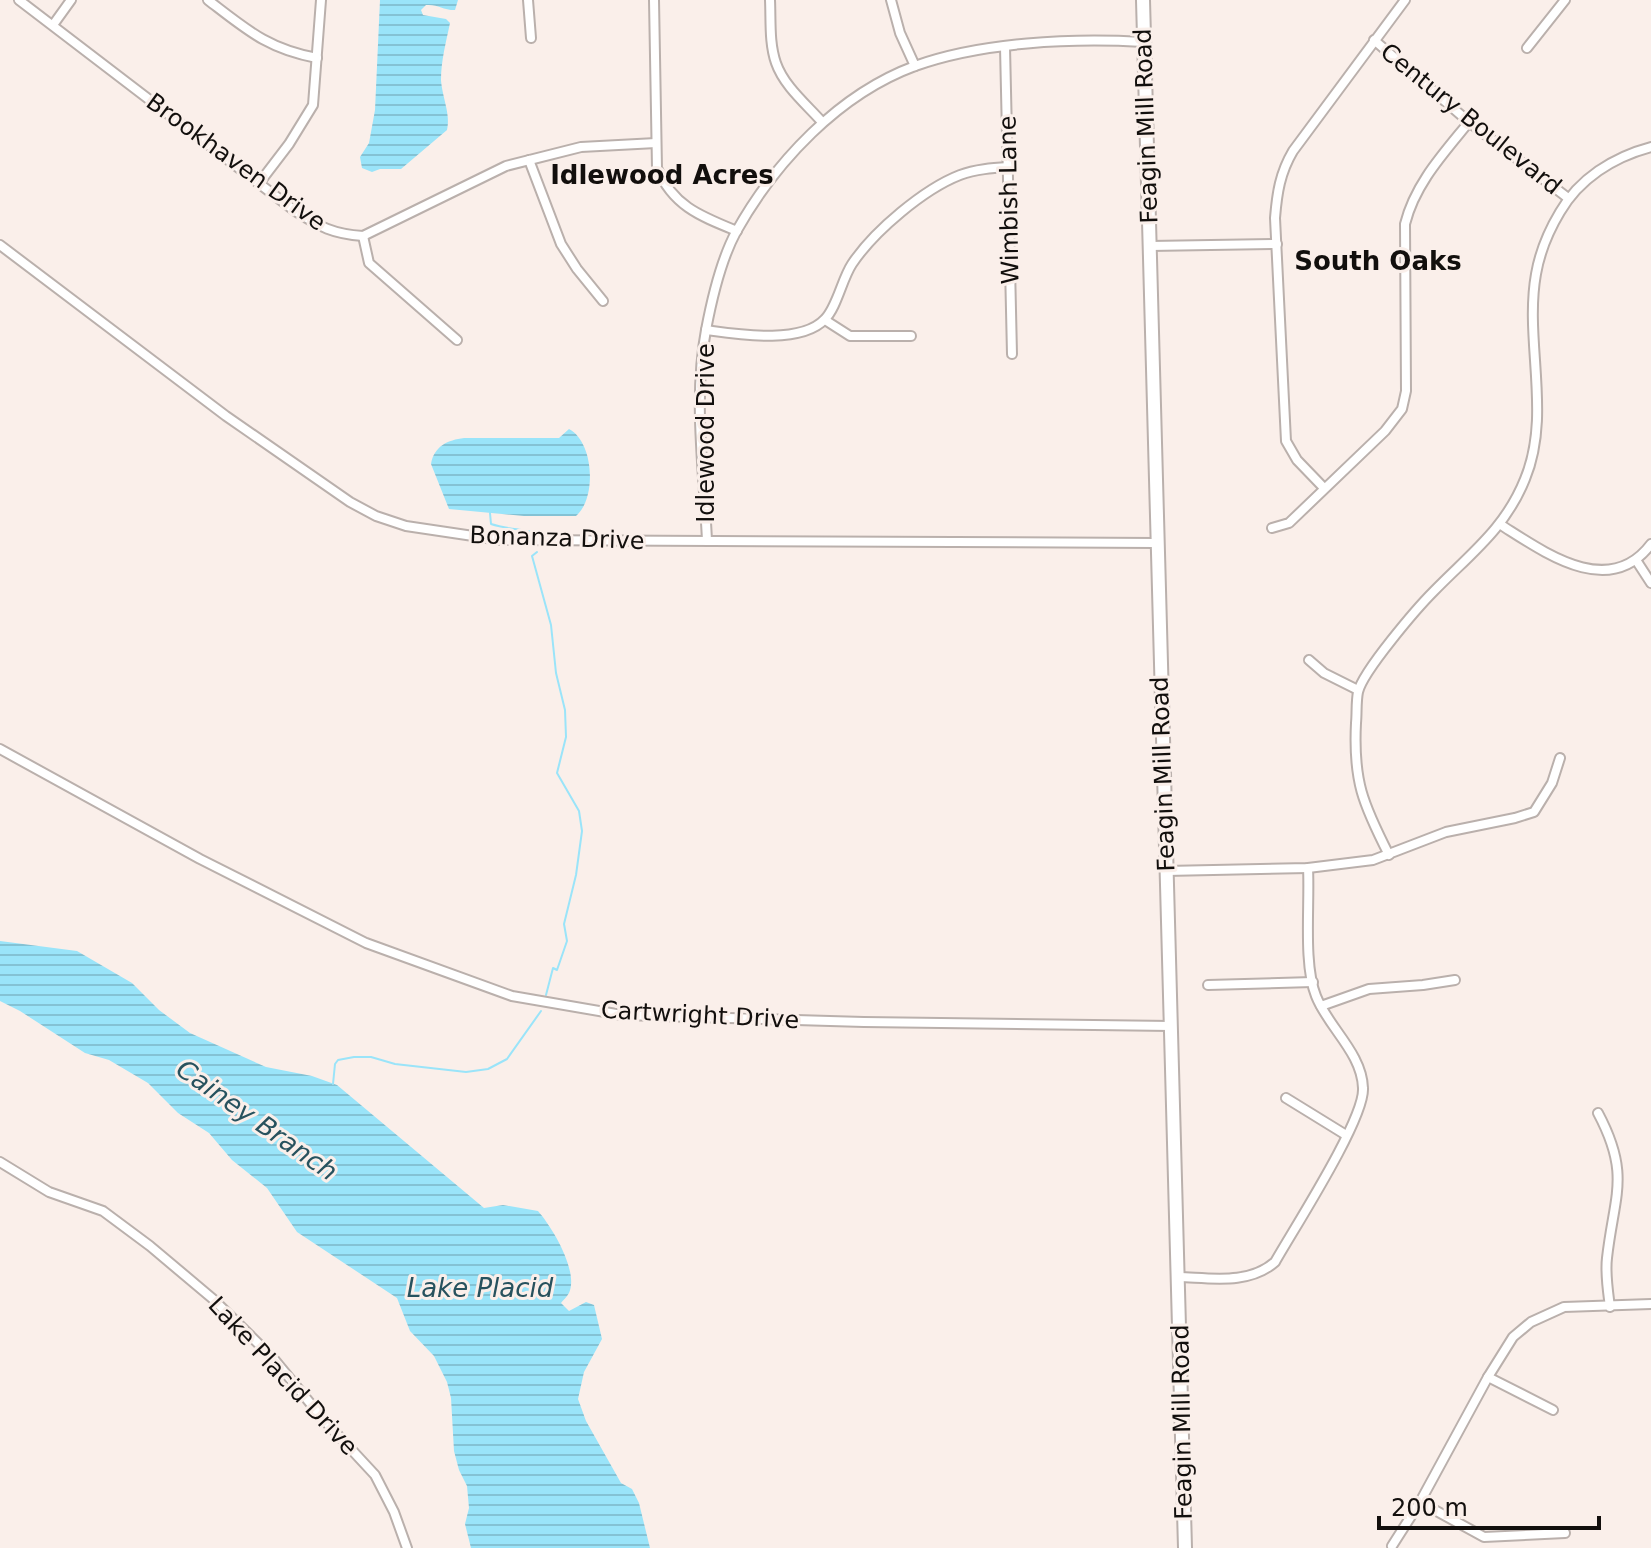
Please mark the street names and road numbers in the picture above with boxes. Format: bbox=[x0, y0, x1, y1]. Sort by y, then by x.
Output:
street label: Feagin Mill Road bbox=[1129, 28, 1163, 224]
street label: Century Boulevard bbox=[1375, 37, 1567, 201]
street label: Brookhaven Drive bbox=[141, 88, 331, 236]
street label: Wimbish Lane bbox=[994, 115, 1024, 285]
street label: Idlewood Drive bbox=[692, 343, 720, 523]
street label: Bonanza Drive bbox=[469, 521, 645, 555]
street label: Feagin Mill Road bbox=[1146, 676, 1180, 872]
street label: Cartwright Drive bbox=[600, 996, 800, 1034]
street label: Lake Placid Drive bbox=[202, 1291, 364, 1461]
street label: Feagin Mill Road bbox=[1166, 1324, 1198, 1520]

